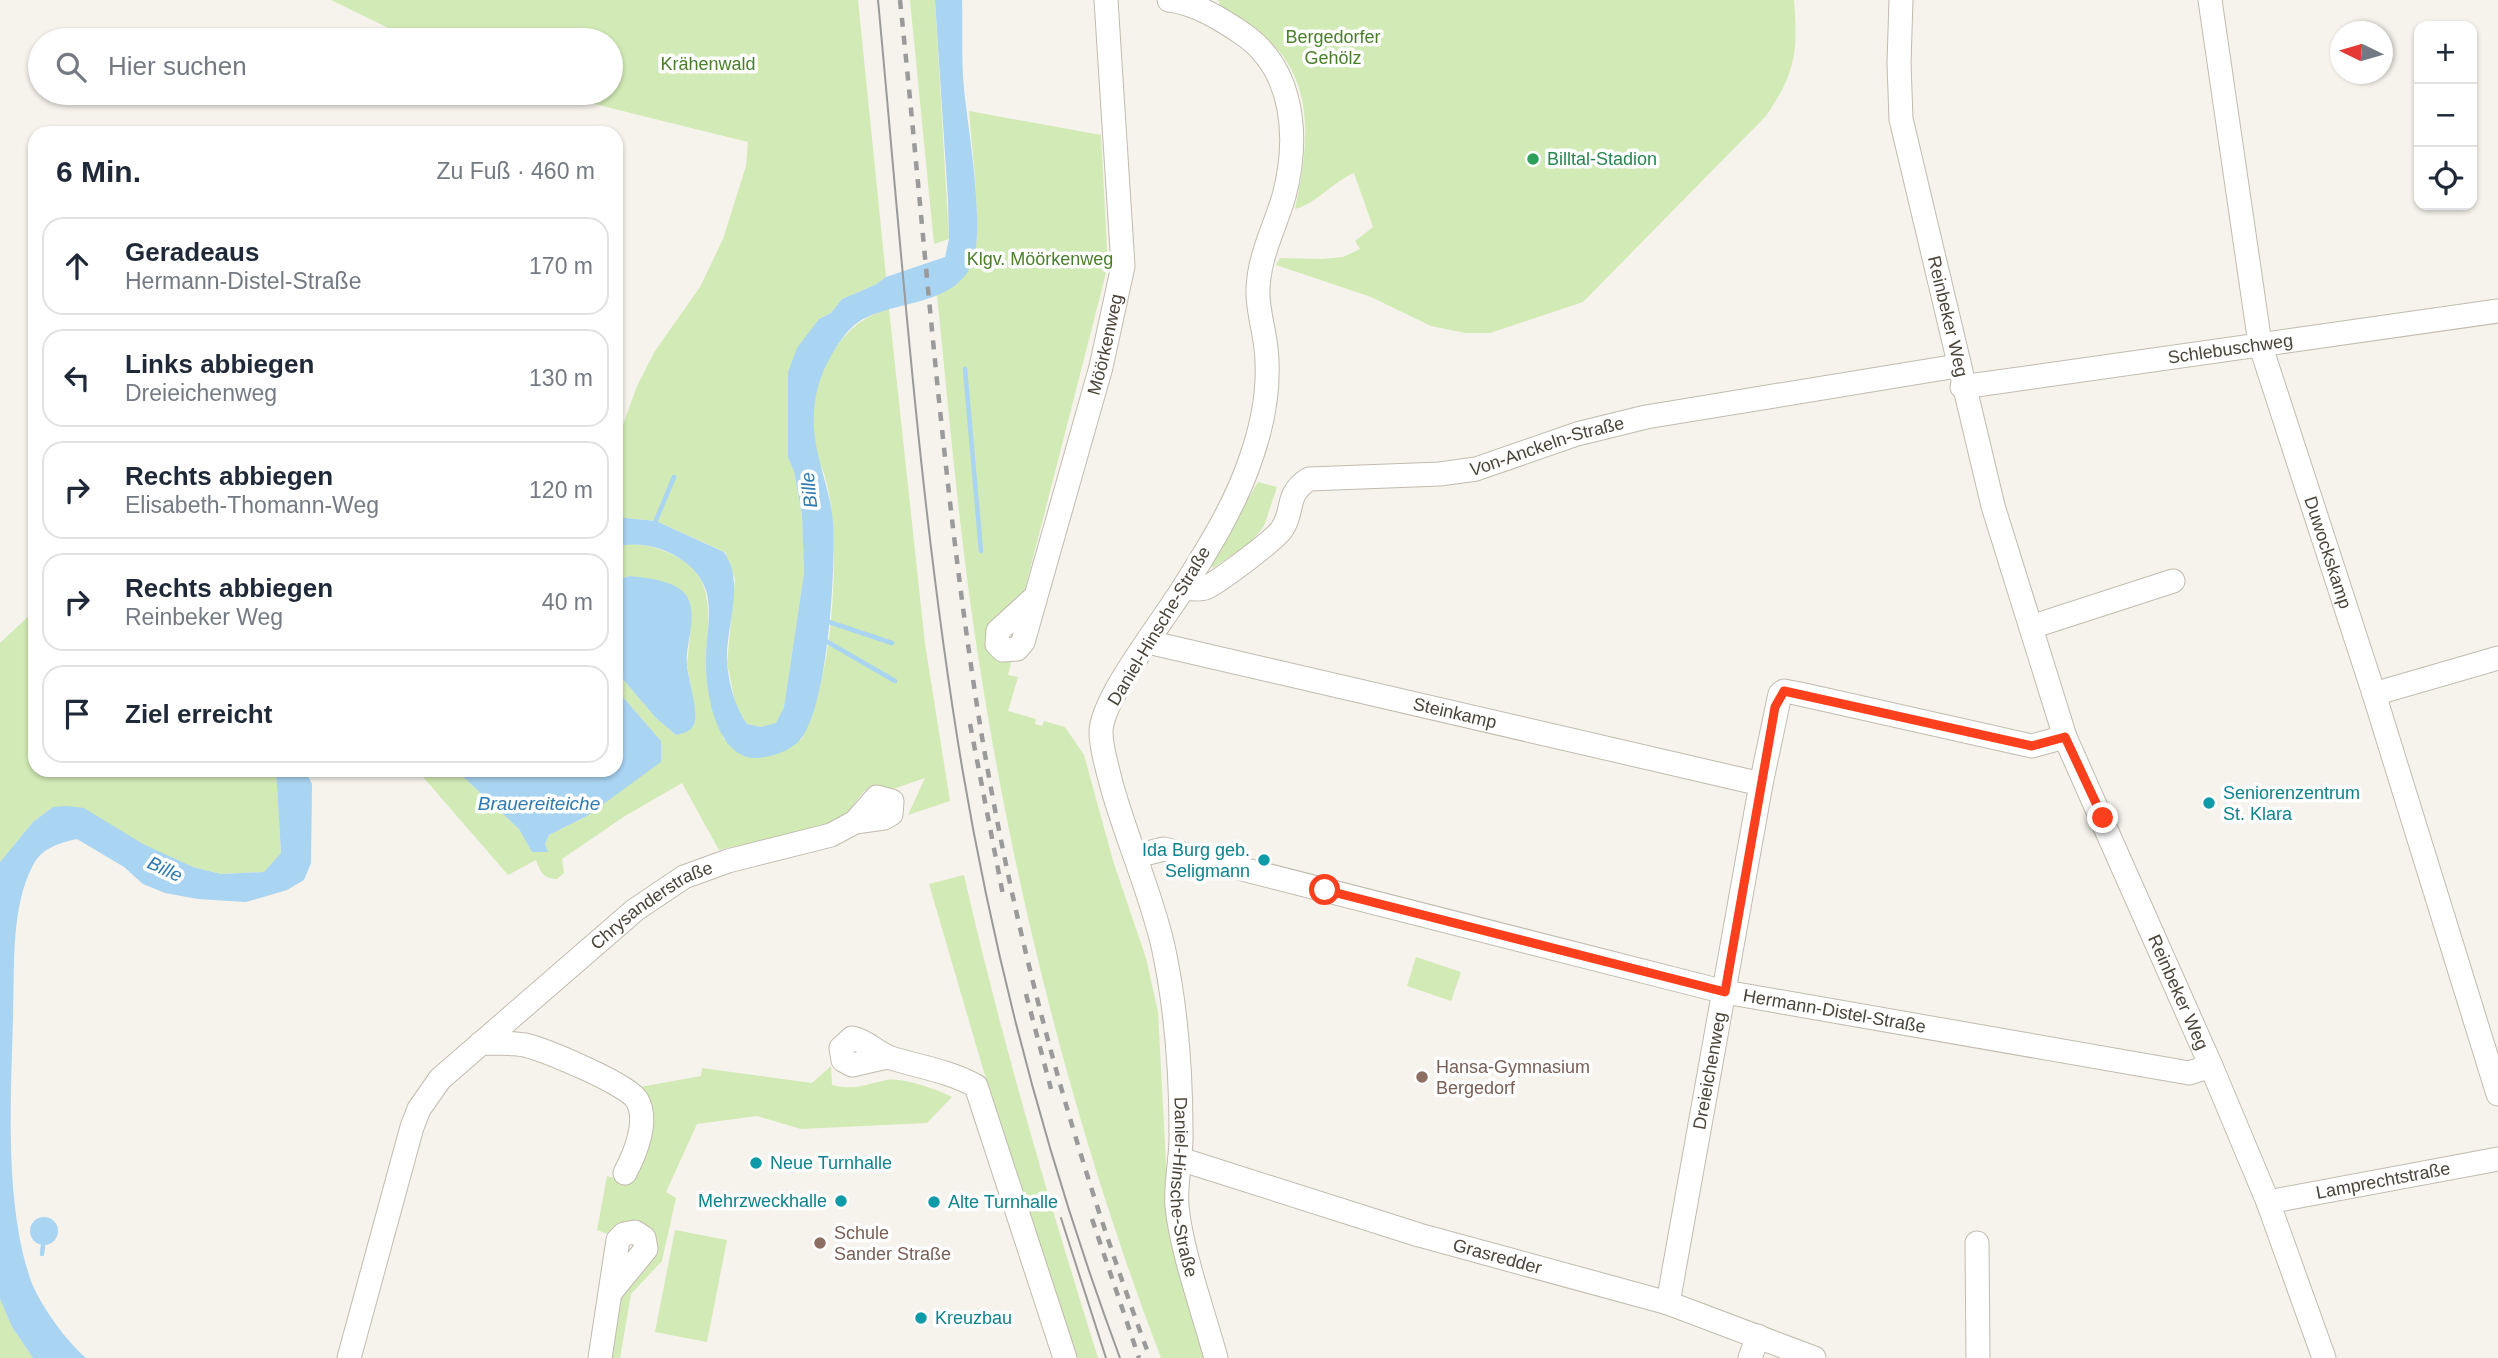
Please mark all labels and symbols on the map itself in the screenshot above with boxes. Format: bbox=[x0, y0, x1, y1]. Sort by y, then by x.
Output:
north arrow bbox=[2330, 21, 2393, 84]
park label: Bergedorfer Gehölz bbox=[1285, 27, 1381, 68]
park label: Krähenwald bbox=[660, 54, 756, 74]
place label: Billtal-Stadion bbox=[1547, 149, 1657, 169]
marker: Billtal-Stadion bbox=[1525, 151, 1541, 167]
park label: Klgv. Möörkenweg bbox=[967, 249, 1113, 269]
street label: Reinbeker Weg bbox=[1924, 254, 1972, 379]
street label: Möörkenweg bbox=[1084, 292, 1127, 397]
street label: Schlebuschweg bbox=[2166, 330, 2294, 368]
street label: Von-Anckeln-Straße bbox=[1469, 413, 1626, 480]
water label: Bille bbox=[797, 471, 821, 509]
street label: Duwockskamp bbox=[2300, 494, 2356, 611]
street label: Daniel-Hinsche-Straße bbox=[1104, 543, 1214, 709]
street label: Steinkamp bbox=[1411, 694, 1499, 732]
place label: Seniorenzentrum St. Klara bbox=[2223, 783, 2360, 824]
water label: Brauereiteiche bbox=[478, 793, 600, 814]
marker: Seniorenzentrum St. Klara bbox=[2201, 795, 2217, 811]
route end bbox=[2087, 802, 2118, 833]
place label: Ida Burg geb. Seligmann bbox=[1142, 840, 1250, 881]
water label: Bille bbox=[144, 852, 186, 886]
marker: Ida Burg geb. Seligmann bbox=[1256, 852, 1272, 868]
street label: Chrysanderstraße bbox=[587, 857, 715, 954]
route start bbox=[1309, 874, 1340, 905]
street label: Reinbeker Weg bbox=[2144, 932, 2212, 1053]
street label: Hermann-Distel-Straße bbox=[1742, 985, 1927, 1037]
street label: Dreieichenweg bbox=[1689, 1010, 1730, 1131]
place label: Hansa-Gymnasium Bergedorf bbox=[1436, 1057, 1590, 1098]
marker: Hansa-Gymnasium Bergedorf bbox=[1414, 1069, 1430, 1085]
street label: Daniel-Hinsche-Straße bbox=[1167, 1096, 1202, 1280]
place label: Neue Turnhalle bbox=[770, 1153, 892, 1173]
marker: Neue Turnhalle bbox=[748, 1155, 764, 1171]
street label: Lamprechtstraße bbox=[2314, 1158, 2452, 1203]
place label: Mehrzweckhalle bbox=[698, 1191, 827, 1211]
place label: Alte Turnhalle bbox=[948, 1192, 1058, 1212]
marker: Mehrzweckhalle bbox=[833, 1193, 849, 1209]
marker: Alte Turnhalle bbox=[926, 1194, 942, 1210]
place label: Schule Sander Straße bbox=[834, 1223, 951, 1264]
marker: Schule Sander Straße bbox=[812, 1235, 828, 1251]
street label: Grasredder bbox=[1451, 1235, 1544, 1278]
place label: Kreuzbau bbox=[935, 1308, 1012, 1328]
marker: Kreuzbau bbox=[913, 1310, 929, 1326]

